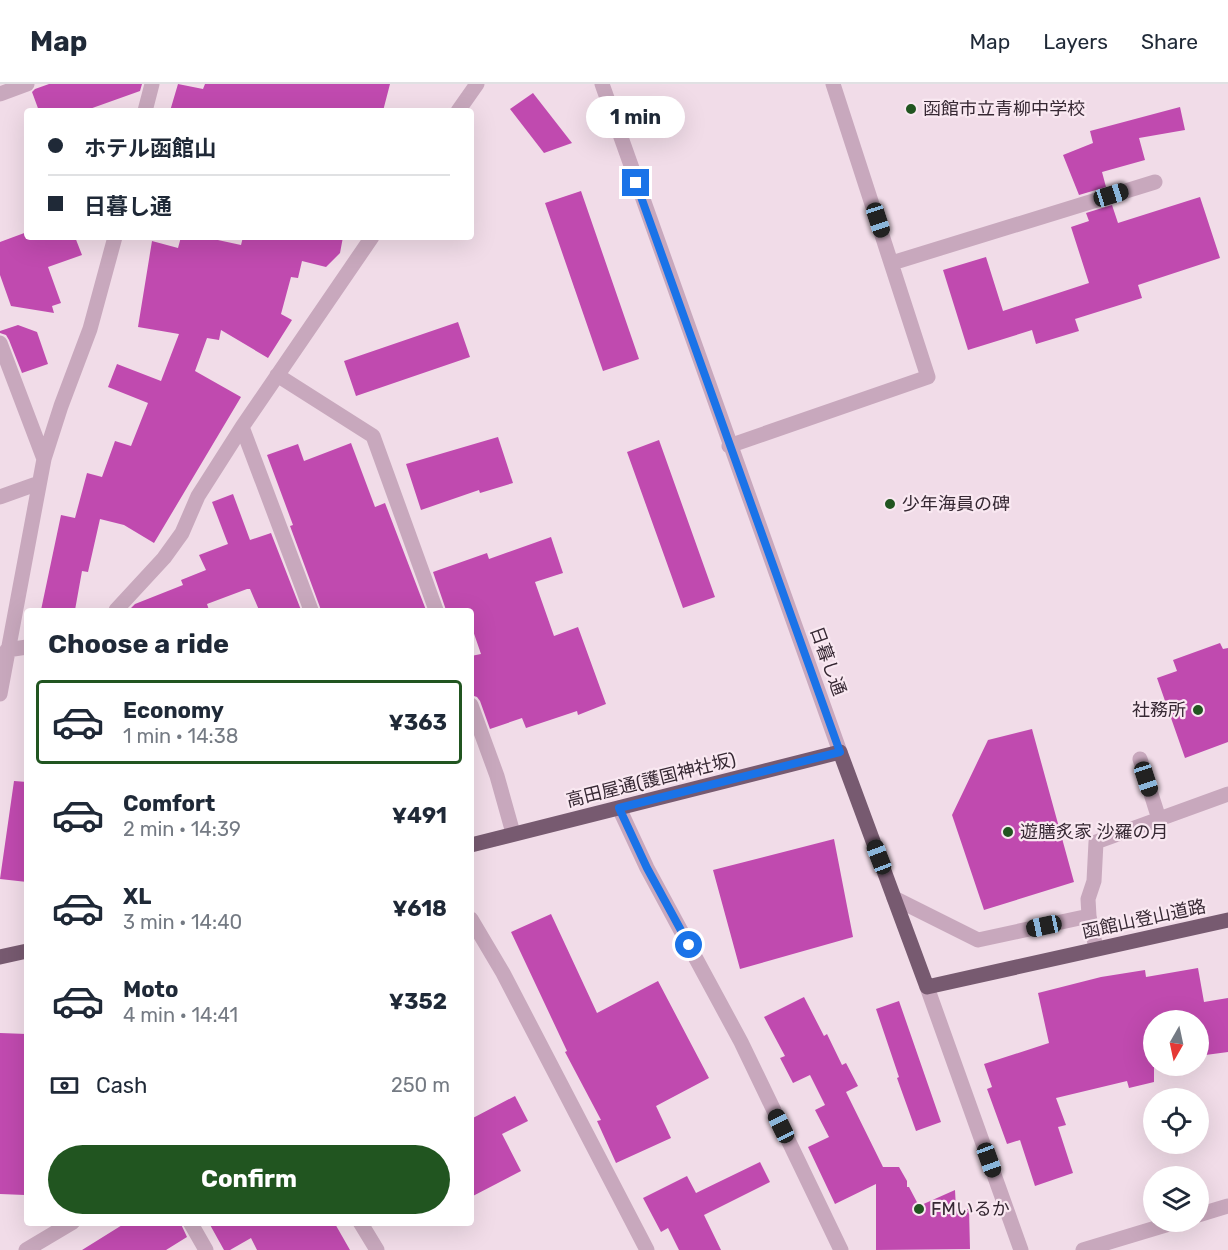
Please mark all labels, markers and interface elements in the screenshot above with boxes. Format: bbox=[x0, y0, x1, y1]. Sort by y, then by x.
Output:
text: Map bbox=[30, 25, 87, 58]
text: Map bbox=[969, 29, 1010, 54]
text: Layers bbox=[1043, 29, 1108, 54]
text: Share bbox=[1141, 29, 1198, 54]
callout: 1 min bbox=[586, 96, 686, 138]
place label: 函館市立青柳中学校 bbox=[923, 98, 1085, 120]
marker: 函館市立青柳中学校 bbox=[904, 102, 918, 116]
text: 1 min bbox=[610, 105, 661, 129]
text: ホテル函館山 bbox=[84, 135, 216, 162]
route end bbox=[622, 169, 649, 196]
car bbox=[1091, 181, 1131, 209]
text: 日暮し通 bbox=[84, 193, 172, 220]
car bbox=[864, 200, 892, 240]
place label: 少年海員の碑 bbox=[902, 493, 1010, 515]
marker: 少年海員の碑 bbox=[883, 497, 897, 511]
street label: 日暮し通 bbox=[805, 623, 851, 699]
text: Choose a ride bbox=[48, 628, 229, 660]
icon: car bbox=[51, 695, 105, 749]
text: Economy bbox=[123, 697, 224, 724]
place label: 社務所 bbox=[1132, 699, 1186, 721]
marker: 社務所 bbox=[1191, 703, 1205, 717]
text: ¥363 bbox=[389, 709, 447, 736]
text: 1 min · 14:38 bbox=[123, 724, 238, 748]
street label: 高田屋通(護国神社坂) bbox=[564, 748, 738, 812]
car bbox=[1132, 759, 1160, 799]
icon: car bbox=[51, 788, 105, 842]
text: Comfort bbox=[123, 790, 215, 817]
text: ¥491 bbox=[392, 802, 447, 829]
text: 2 min · 14:39 bbox=[123, 817, 241, 841]
place label: 遊膳炙家 沙羅の月 bbox=[1020, 821, 1168, 843]
marker: 遊膳炙家 沙羅の月 bbox=[1001, 825, 1015, 839]
car bbox=[864, 837, 894, 877]
icon: car bbox=[51, 881, 105, 935]
text: XL bbox=[123, 883, 151, 910]
text: ¥618 bbox=[392, 895, 447, 922]
street label: 函館山登山道路 bbox=[1080, 895, 1208, 943]
text: 3 min · 14:40 bbox=[123, 910, 242, 934]
car bbox=[1025, 913, 1063, 939]
route start bbox=[675, 931, 702, 958]
icon: car bbox=[51, 974, 105, 1028]
text: Moto bbox=[123, 976, 178, 1003]
text: ¥352 bbox=[389, 988, 447, 1015]
text: 4 min · 14:41 bbox=[123, 1003, 238, 1027]
north arrow bbox=[1143, 1010, 1209, 1076]
map controls bbox=[1143, 1010, 1209, 1232]
icon: cash bbox=[48, 1069, 81, 1102]
text: Cash bbox=[96, 1072, 147, 1099]
text: 250 m bbox=[391, 1073, 450, 1097]
button: locate bbox=[1143, 1088, 1209, 1154]
car bbox=[765, 1106, 797, 1146]
car bbox=[974, 1140, 1004, 1180]
button: Confirm bbox=[48, 1145, 450, 1214]
button: layers bbox=[1143, 1166, 1209, 1232]
place label: FMいるか bbox=[931, 1198, 1010, 1220]
marker: FMいるか bbox=[912, 1202, 926, 1216]

